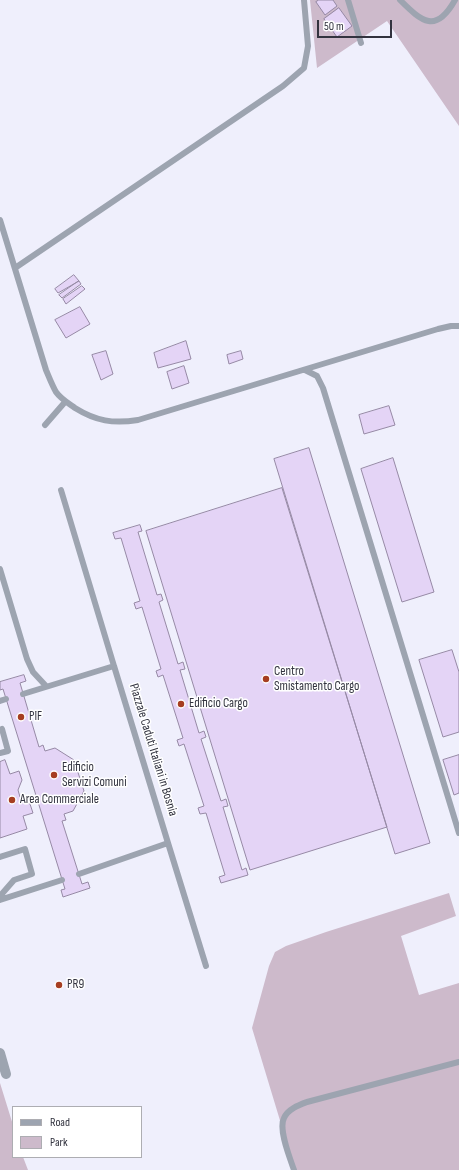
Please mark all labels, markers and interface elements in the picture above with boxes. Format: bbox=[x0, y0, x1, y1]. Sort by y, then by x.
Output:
scale bar bbox=[319, 12, 394, 38]
text: 50 m bbox=[324, 19, 344, 34]
place label: Centro Smistamento Cargo bbox=[274, 664, 359, 695]
marker: Centro Smistamento Cargo bbox=[261, 674, 271, 684]
street label: Piazzale Caduti Italiani in Bosnia bbox=[125, 682, 181, 818]
place label: Edificio Cargo bbox=[189, 696, 248, 712]
marker: Edificio Cargo bbox=[176, 699, 186, 709]
place label: PIF bbox=[29, 709, 42, 725]
marker: PIF bbox=[16, 712, 26, 722]
place label: Edificio Servizi Comuni bbox=[62, 760, 127, 791]
marker: Edificio Servizi Comuni bbox=[49, 770, 59, 780]
place label: Area Commerciale bbox=[20, 792, 99, 808]
marker: Area Commerciale bbox=[7, 795, 17, 805]
place label: PR9 bbox=[67, 977, 84, 993]
marker: PR9 bbox=[54, 980, 64, 990]
legend bbox=[12, 1106, 142, 1158]
text: Road bbox=[50, 1115, 70, 1130]
text: Park bbox=[50, 1135, 68, 1150]

